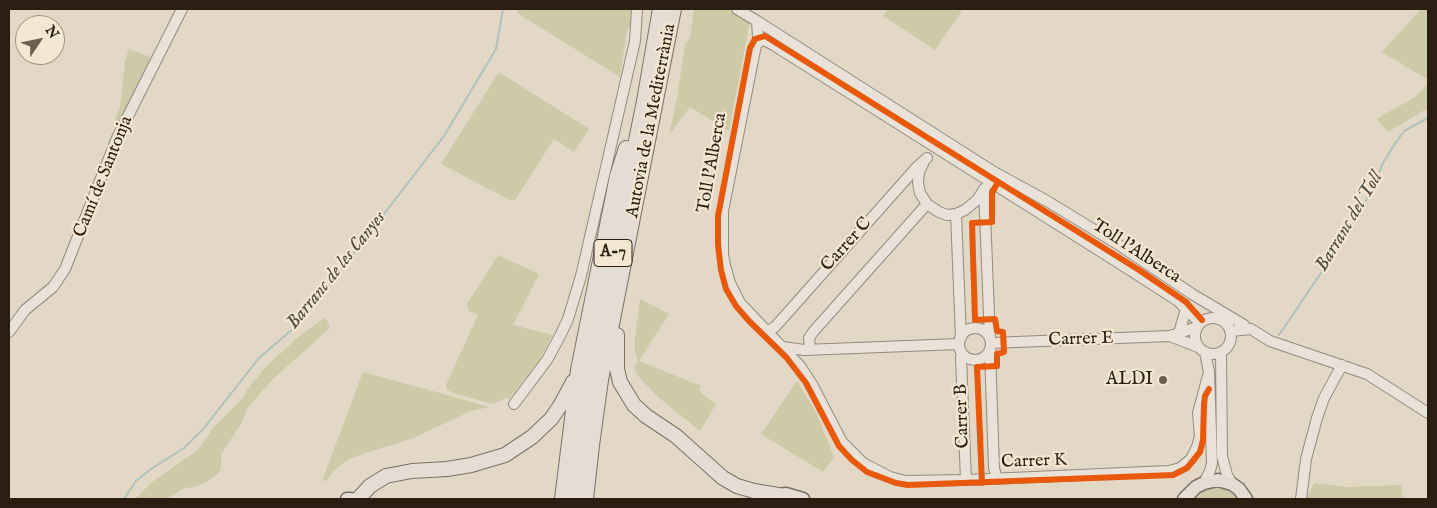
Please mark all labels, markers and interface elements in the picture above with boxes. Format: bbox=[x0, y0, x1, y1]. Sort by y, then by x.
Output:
north arrow bbox=[15, 15, 65, 65]
text: N bbox=[41, 22, 62, 42]
street label: Autovia de la Mediterrània bbox=[623, 22, 681, 220]
street label: Toll l'Alberca bbox=[694, 111, 732, 215]
street label: Camí de Santonja bbox=[70, 113, 138, 241]
water label: Barranc del Toll bbox=[1311, 168, 1389, 276]
water label: Barranc de les Canyes bbox=[282, 207, 392, 335]
street label: Carrer C bbox=[817, 213, 877, 277]
street label: Toll l'Alberca bbox=[1088, 215, 1184, 289]
road number: A-7 bbox=[594, 240, 632, 266]
street label: Carrer E bbox=[1048, 328, 1114, 352]
place label: ALDI bbox=[1106, 369, 1153, 391]
marker: ALDI bbox=[1157, 374, 1169, 386]
street label: Carrer B bbox=[951, 383, 975, 449]
street label: Carrer K bbox=[1001, 450, 1067, 474]

